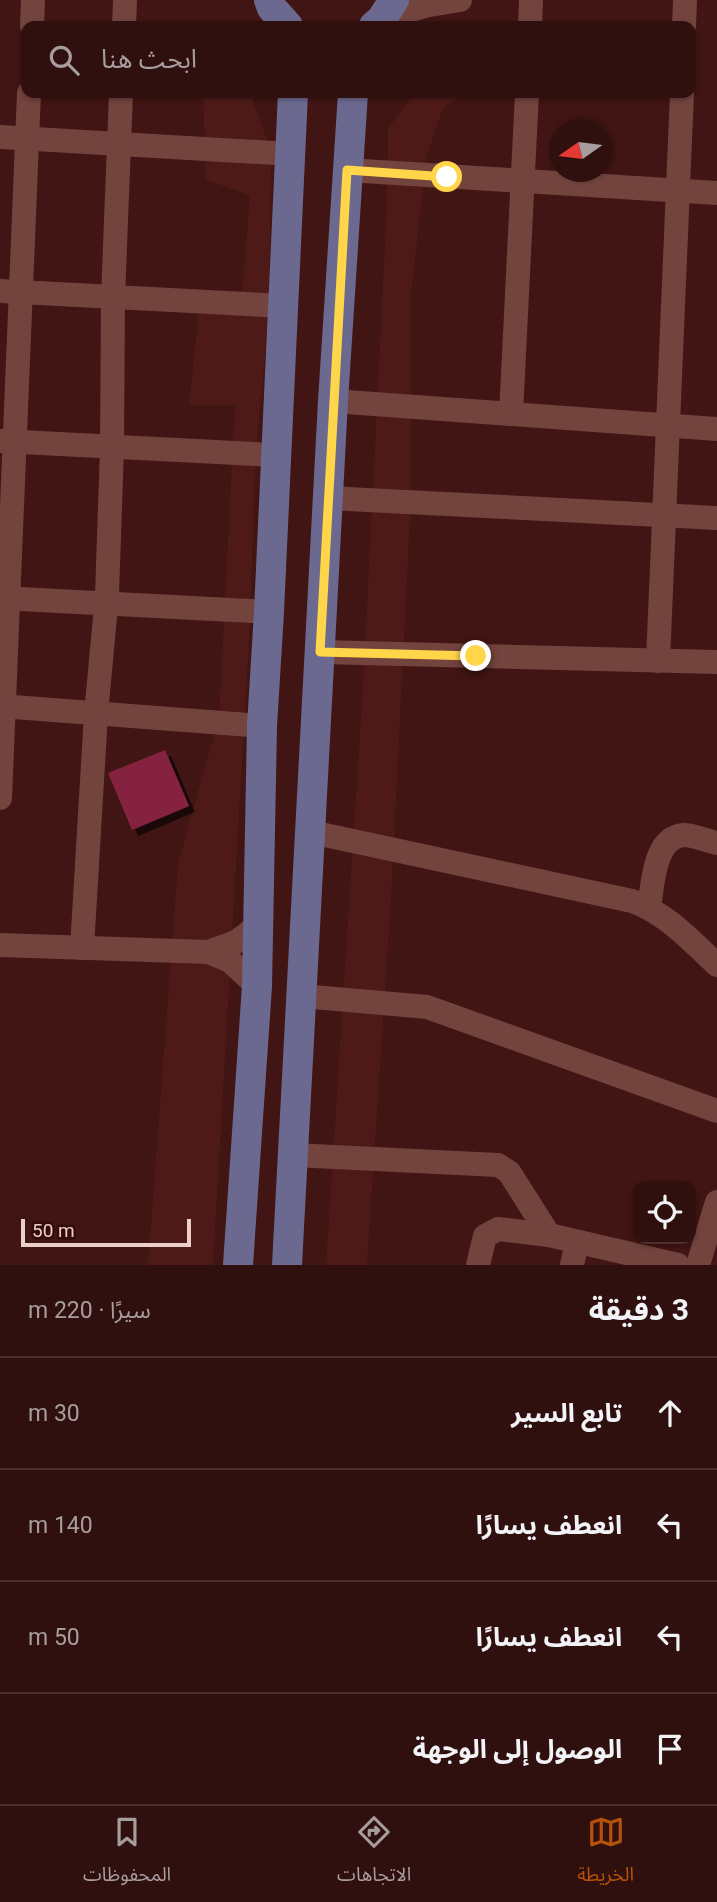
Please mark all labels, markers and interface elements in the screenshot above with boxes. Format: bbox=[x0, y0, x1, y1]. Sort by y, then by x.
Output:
search box bbox=[21, 21, 696, 98]
icon: search bbox=[45, 41, 83, 79]
text: ابحث هنا bbox=[101, 44, 197, 74]
north arrow bbox=[549, 119, 612, 182]
route start bbox=[431, 161, 462, 192]
route end bbox=[460, 640, 491, 671]
map controls bbox=[633, 1181, 696, 1244]
button: locate bbox=[633, 1181, 696, 1244]
scale bar bbox=[21, 1216, 191, 1248]
text: 50 m bbox=[32, 1219, 75, 1242]
text: 3 دقيقة bbox=[589, 1292, 689, 1327]
text: سيرًا · 220 m bbox=[28, 1297, 151, 1324]
icon: ahead bbox=[651, 1394, 689, 1432]
text: تابع السير bbox=[511, 1398, 622, 1428]
text: 30 m bbox=[28, 1400, 80, 1427]
icon: left bbox=[651, 1506, 689, 1544]
text: انعطف يسارًا bbox=[476, 1510, 622, 1540]
text: 140 m bbox=[28, 1512, 93, 1539]
icon: left bbox=[651, 1618, 689, 1656]
text: انعطف يسارًا bbox=[476, 1622, 622, 1652]
text: 50 m bbox=[28, 1624, 80, 1651]
icon: arrive bbox=[651, 1730, 689, 1768]
text: الوصول إلى الوجهة bbox=[413, 1734, 622, 1764]
tab: المحفوظات bbox=[83, 1813, 171, 1895]
tab: الاتجاهات bbox=[337, 1813, 411, 1895]
tab: الخريطة bbox=[577, 1813, 634, 1895]

